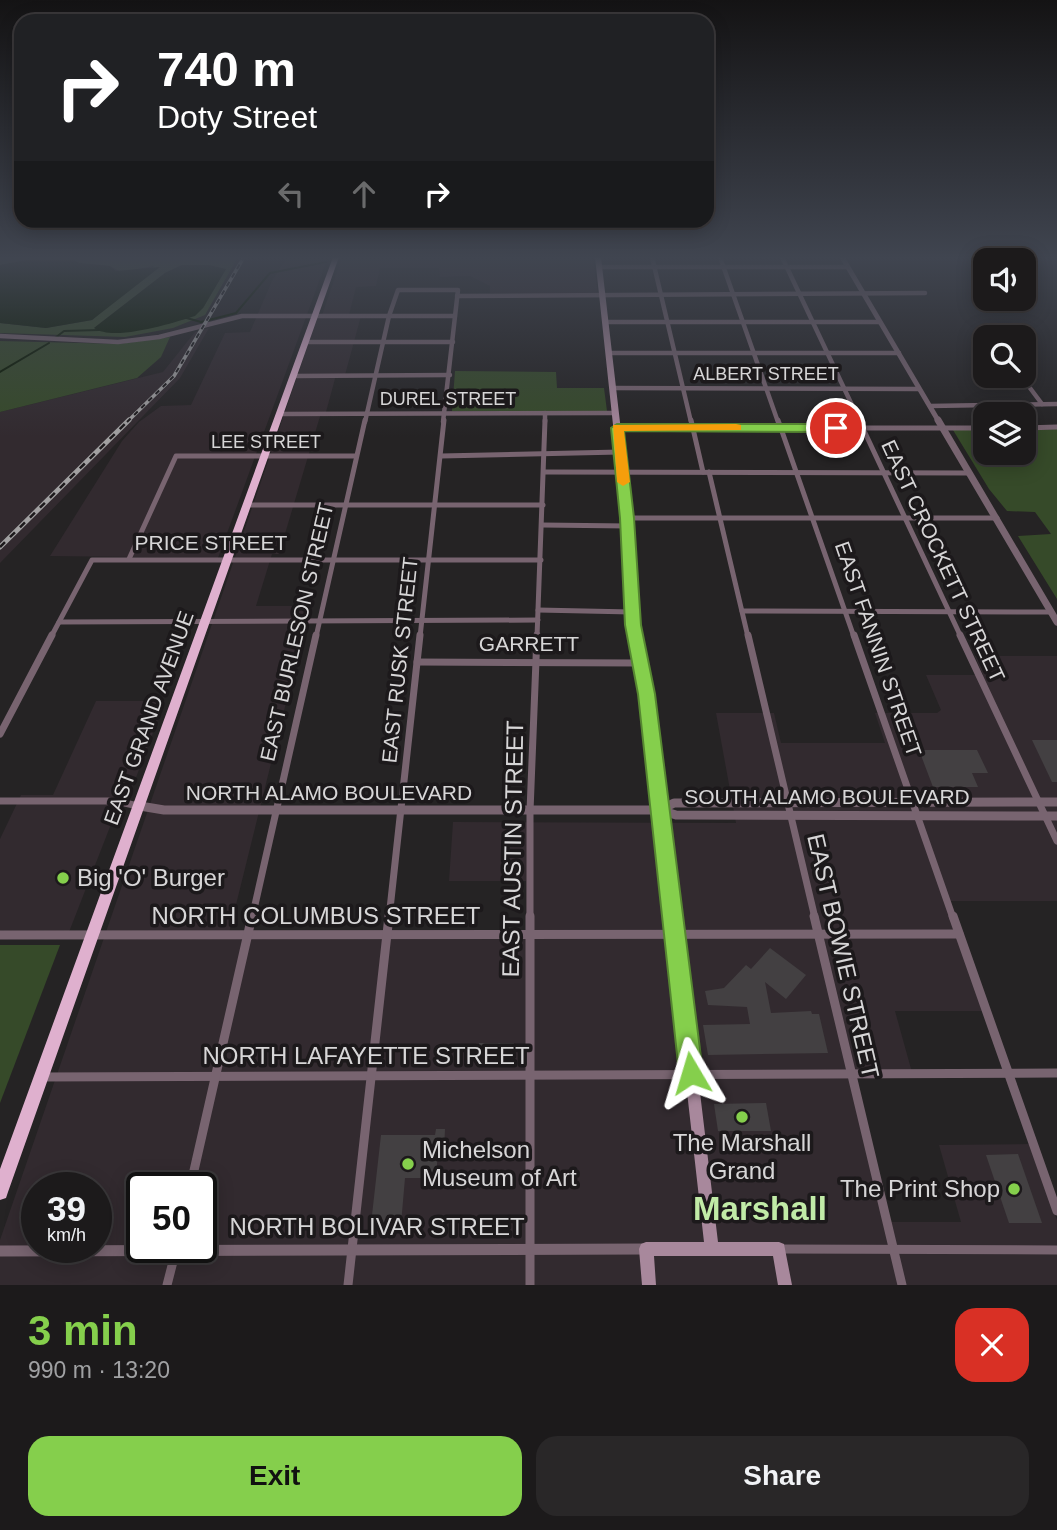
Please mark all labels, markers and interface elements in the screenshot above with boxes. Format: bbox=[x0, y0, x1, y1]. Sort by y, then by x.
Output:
icon: right bbox=[42, 42, 133, 133]
text: 740 m bbox=[157, 42, 296, 96]
text: Doty Street bbox=[157, 99, 317, 135]
icon: left bbox=[272, 175, 310, 213]
icon: ahead bbox=[345, 175, 383, 213]
icon: right bbox=[418, 175, 456, 213]
map controls bbox=[973, 248, 1036, 465]
button: sound bbox=[973, 248, 1036, 311]
button: search bbox=[973, 325, 1036, 388]
street label: ALBERT STREET bbox=[693, 364, 839, 384]
street label: DUREL STREET bbox=[380, 389, 516, 409]
pin bbox=[806, 398, 866, 458]
button: layers bbox=[973, 402, 1036, 465]
icon: arrive bbox=[817, 409, 855, 447]
street label: LEE STREET bbox=[211, 432, 321, 452]
street label: EAST CROCKETT STREET bbox=[877, 436, 1010, 685]
street label: EAST BURLESON STREET bbox=[256, 500, 338, 763]
street label: PRICE STREET bbox=[135, 531, 288, 554]
street label: EAST FANNIN STREET bbox=[831, 538, 926, 760]
street label: EAST RUSK STREET bbox=[377, 555, 422, 764]
street label: EAST GRAND AVENUE bbox=[99, 608, 198, 828]
street label: GARRETT bbox=[479, 632, 579, 655]
street label: EAST AUSTIN STREET bbox=[497, 720, 528, 978]
street label: NORTH ALAMO BOULEVARD bbox=[186, 781, 472, 804]
street label: SOUTH ALAMO BOULEVARD bbox=[684, 785, 970, 808]
street label: EAST BOWIE STREET bbox=[802, 831, 885, 1081]
place label: Big 'O' Burger bbox=[77, 864, 225, 891]
marker: Big 'O' Burger bbox=[55, 870, 71, 886]
street label: NORTH COLUMBUS STREET bbox=[152, 902, 481, 929]
position arrow bbox=[654, 1036, 728, 1110]
street label: NORTH LAFAYETTE STREET bbox=[202, 1042, 530, 1069]
marker: The Marshall Grand bbox=[734, 1109, 750, 1125]
place label: The Marshall Grand bbox=[673, 1129, 811, 1184]
place label: Michelson Museum of Art bbox=[422, 1136, 577, 1191]
marker: Michelson Museum of Art bbox=[400, 1156, 416, 1172]
speed limit sign: 50 bbox=[126, 1172, 217, 1263]
place label: The Print Shop bbox=[840, 1175, 1000, 1202]
marker: The Print Shop bbox=[1006, 1181, 1022, 1197]
text: 39 bbox=[47, 1189, 86, 1228]
district label: Marshall bbox=[693, 1190, 827, 1227]
street label: NORTH BOLIVAR STREET bbox=[229, 1213, 525, 1240]
text: km/h bbox=[47, 1225, 86, 1245]
text: 3 min bbox=[28, 1307, 138, 1354]
button: close bbox=[955, 1308, 1029, 1382]
text: 990 m · 13:20 bbox=[28, 1357, 170, 1383]
button: Exit bbox=[28, 1436, 522, 1516]
button: Share bbox=[536, 1436, 1029, 1516]

